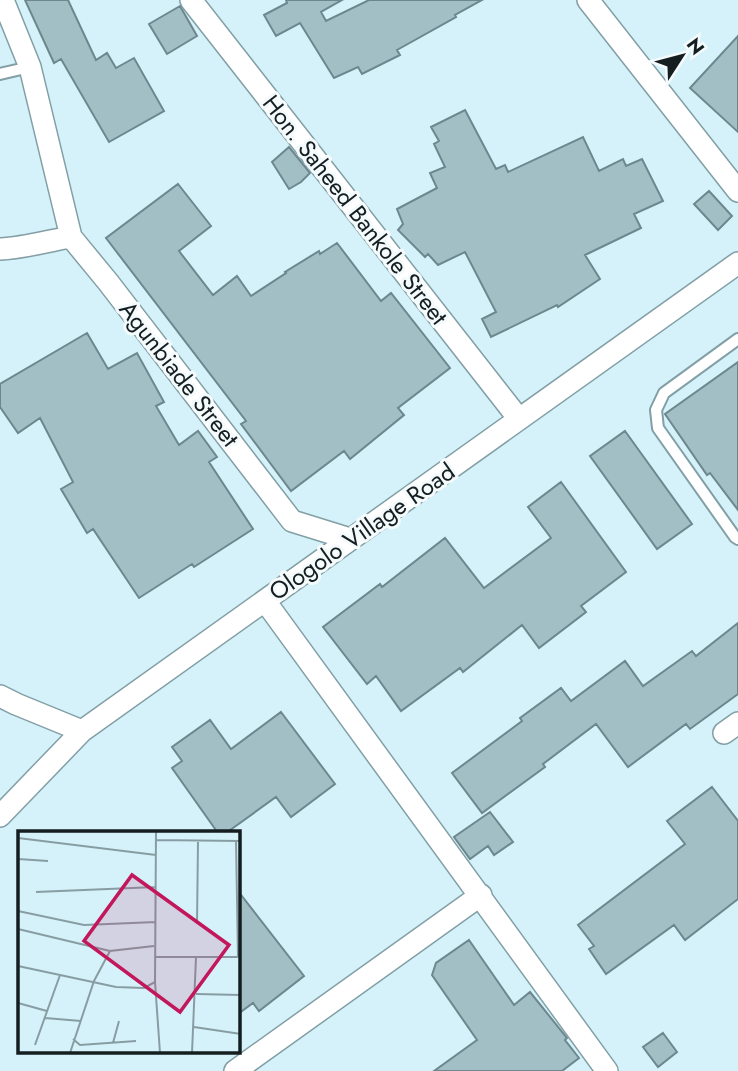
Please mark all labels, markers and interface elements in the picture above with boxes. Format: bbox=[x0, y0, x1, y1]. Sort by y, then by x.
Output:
north arrow bbox=[647, 21, 717, 91]
text: N bbox=[680, 32, 711, 60]
street label: Hon. Saheed Bankole Street bbox=[254, 87, 457, 332]
street label: Agunbiade Street bbox=[111, 293, 248, 454]
street label: Ologolo Village Road bbox=[262, 454, 462, 609]
inset map bbox=[18, 831, 240, 1054]

